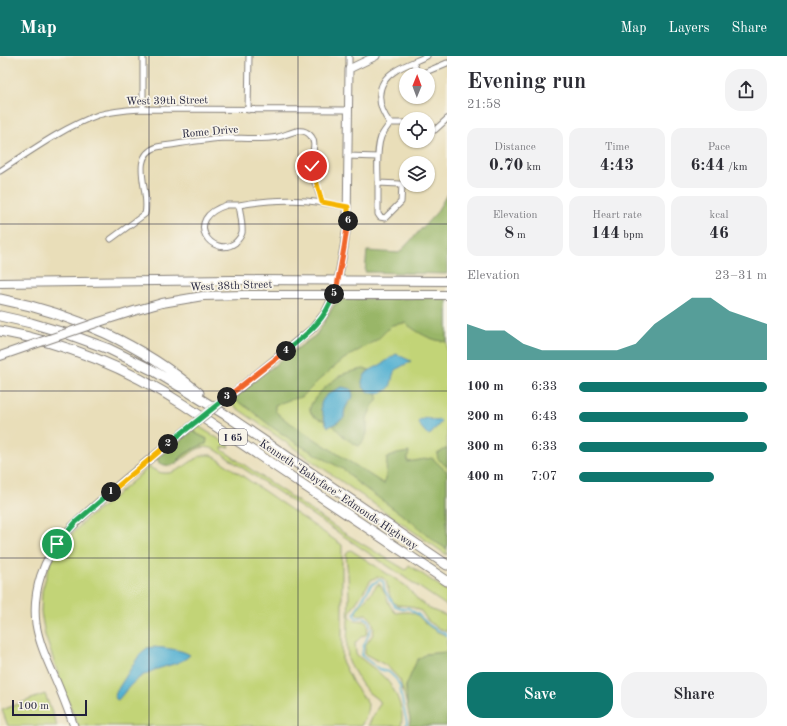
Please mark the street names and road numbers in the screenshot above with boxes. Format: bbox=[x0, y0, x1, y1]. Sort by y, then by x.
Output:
street label: West 39th Street bbox=[126, 95, 208, 108]
street label: Rome Drive bbox=[181, 125, 239, 140]
street label: West 38th Street bbox=[190, 280, 273, 293]
road number: I 65 bbox=[219, 429, 247, 445]
street label: Kenneth "Babyface" Edmonds Highway bbox=[257, 438, 419, 553]

